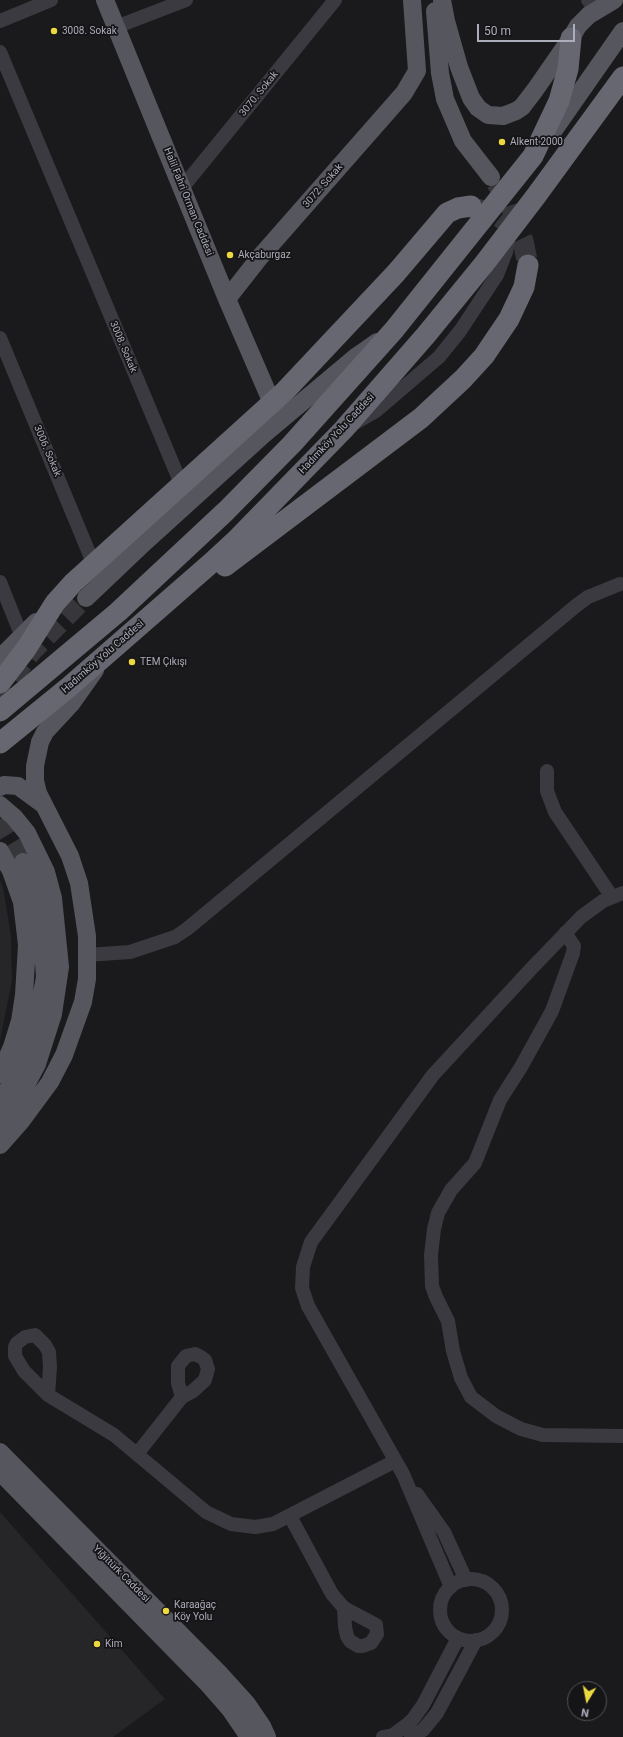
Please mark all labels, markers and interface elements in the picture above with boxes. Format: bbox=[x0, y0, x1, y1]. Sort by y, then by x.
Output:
scale bar bbox=[479, 16, 577, 42]
text: 50 m bbox=[484, 24, 511, 38]
place label: 3008. Sokak bbox=[62, 25, 117, 37]
marker: 3008. Sokak bbox=[49, 26, 59, 36]
street label: 3070. Sokak bbox=[237, 69, 281, 119]
place label: Alkent 2000 bbox=[510, 136, 563, 148]
marker: Alkent 2000 bbox=[497, 137, 507, 147]
street label: Halil Fahri Orman Caddesi bbox=[161, 146, 215, 258]
street label: 3072. Sokak bbox=[300, 161, 346, 211]
place label: Akçaburgaz bbox=[238, 249, 291, 261]
marker: Akçaburgaz bbox=[225, 250, 235, 260]
street label: 3008. Sokak bbox=[107, 319, 139, 375]
street label: Hadımköy Yolu Caddesi bbox=[297, 391, 377, 477]
street label: 3006. Sokak bbox=[31, 423, 63, 479]
street label: Hadımköy Yolu Caddesi bbox=[59, 618, 147, 696]
place label: TEM Çıkışı bbox=[140, 656, 187, 668]
marker: TEM Çıkışı bbox=[127, 657, 137, 667]
street label: Yiğittürk Caddesi bbox=[90, 1543, 152, 1605]
place label: Karaağaç Köy Yolu bbox=[174, 1599, 216, 1622]
marker: Karaağaç Köy Yolu bbox=[161, 1606, 171, 1616]
place label: Kim bbox=[105, 1638, 122, 1650]
marker: Kim bbox=[92, 1639, 102, 1649]
north arrow bbox=[567, 1681, 607, 1721]
text: N bbox=[580, 1705, 590, 1719]

